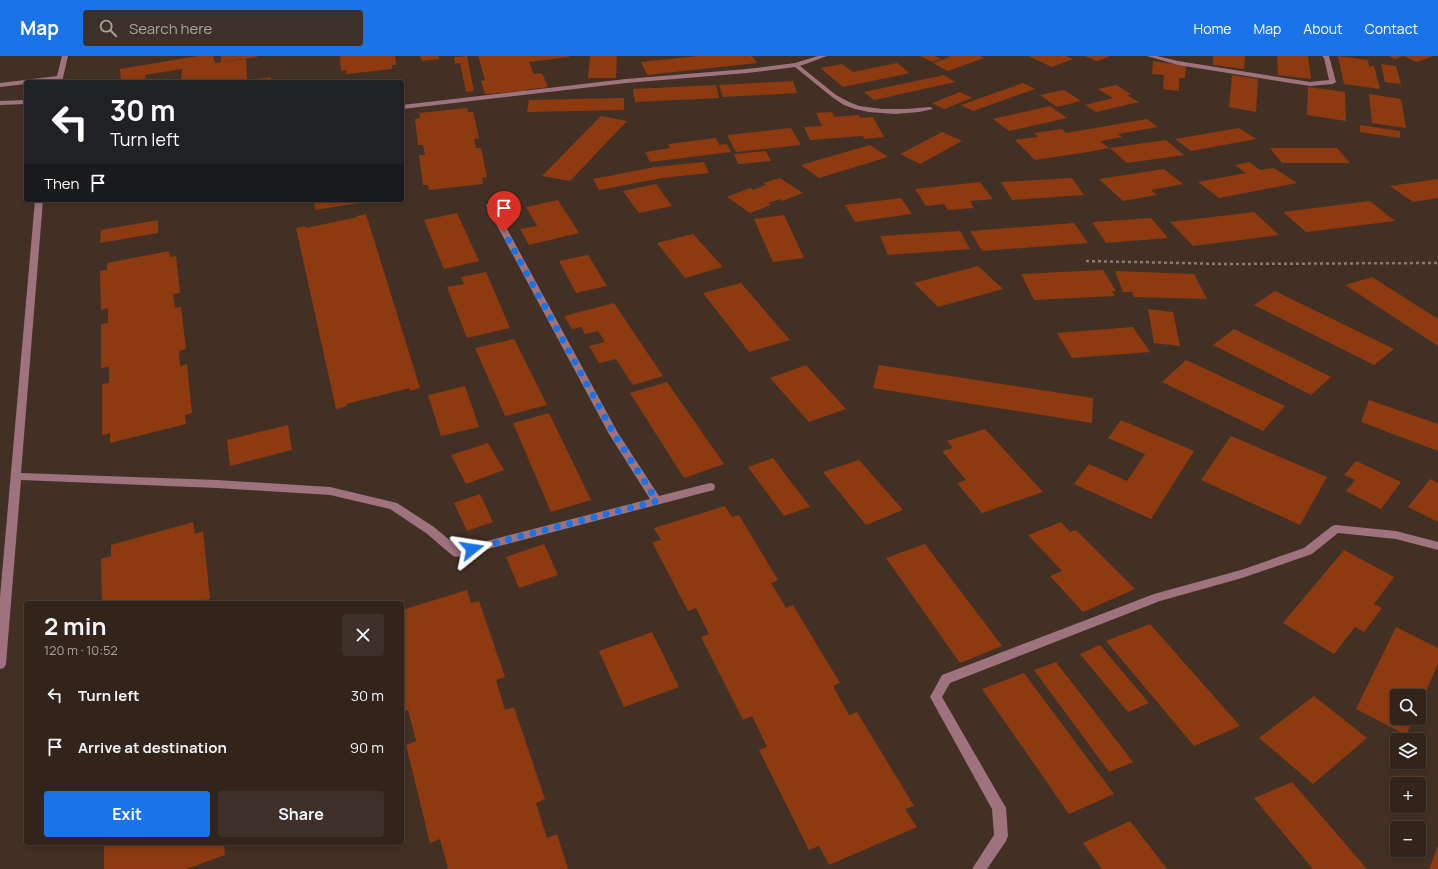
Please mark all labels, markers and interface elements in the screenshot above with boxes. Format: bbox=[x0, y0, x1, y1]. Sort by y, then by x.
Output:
search box bbox=[83, 10, 363, 46]
text: Map bbox=[20, 15, 59, 41]
icon: search bbox=[97, 17, 119, 39]
text: Search here bbox=[129, 18, 212, 39]
text: Home bbox=[1194, 19, 1231, 38]
text: Map bbox=[1253, 19, 1281, 38]
text: About bbox=[1303, 19, 1343, 38]
text: Contact bbox=[1365, 19, 1418, 38]
text: 30 m bbox=[110, 91, 175, 129]
icon: left bbox=[44, 96, 96, 148]
text: Turn left bbox=[110, 127, 180, 151]
icon: arrive bbox=[87, 172, 109, 194]
text: Then bbox=[44, 173, 79, 194]
pin bbox=[487, 191, 521, 232]
icon: arrive bbox=[493, 197, 515, 219]
position arrow bbox=[451, 528, 493, 570]
text: 2 min bbox=[44, 609, 106, 642]
button: close bbox=[342, 614, 384, 656]
text: 120 m · 10:52 bbox=[44, 641, 118, 659]
icon: left bbox=[44, 684, 66, 706]
text: Turn left bbox=[78, 685, 140, 706]
text: 30 m bbox=[351, 685, 384, 706]
map controls bbox=[1390, 689, 1426, 857]
button: search bbox=[1390, 689, 1426, 725]
button: layers bbox=[1390, 733, 1426, 769]
icon: arrive bbox=[44, 736, 66, 758]
text: Arrive at destination bbox=[78, 737, 227, 758]
text: 90 m bbox=[350, 737, 384, 758]
button: + bbox=[1390, 777, 1426, 813]
button: Exit bbox=[44, 791, 210, 837]
button: Share bbox=[218, 791, 384, 837]
button: − bbox=[1390, 821, 1426, 857]

